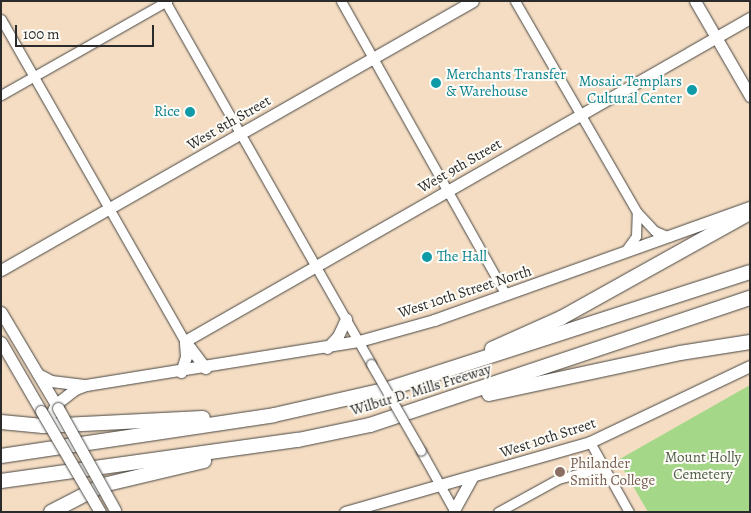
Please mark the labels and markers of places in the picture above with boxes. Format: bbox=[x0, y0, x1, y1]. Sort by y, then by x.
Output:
place label: Merchants Transfer & Warehouse bbox=[446, 65, 566, 100]
place label: Mosaic Templars Cultural Center bbox=[579, 72, 682, 107]
marker: Merchants Transfer & Warehouse bbox=[430, 77, 442, 89]
marker: Mosaic Templars Cultural Center bbox=[686, 84, 698, 96]
place label: Rice bbox=[154, 103, 180, 121]
marker: Rice bbox=[184, 106, 196, 118]
place label: The Hall bbox=[437, 248, 487, 266]
marker: The Hall bbox=[421, 251, 433, 263]
place label: Philander Smith College bbox=[570, 454, 655, 489]
marker: Philander Smith College bbox=[554, 466, 566, 478]

